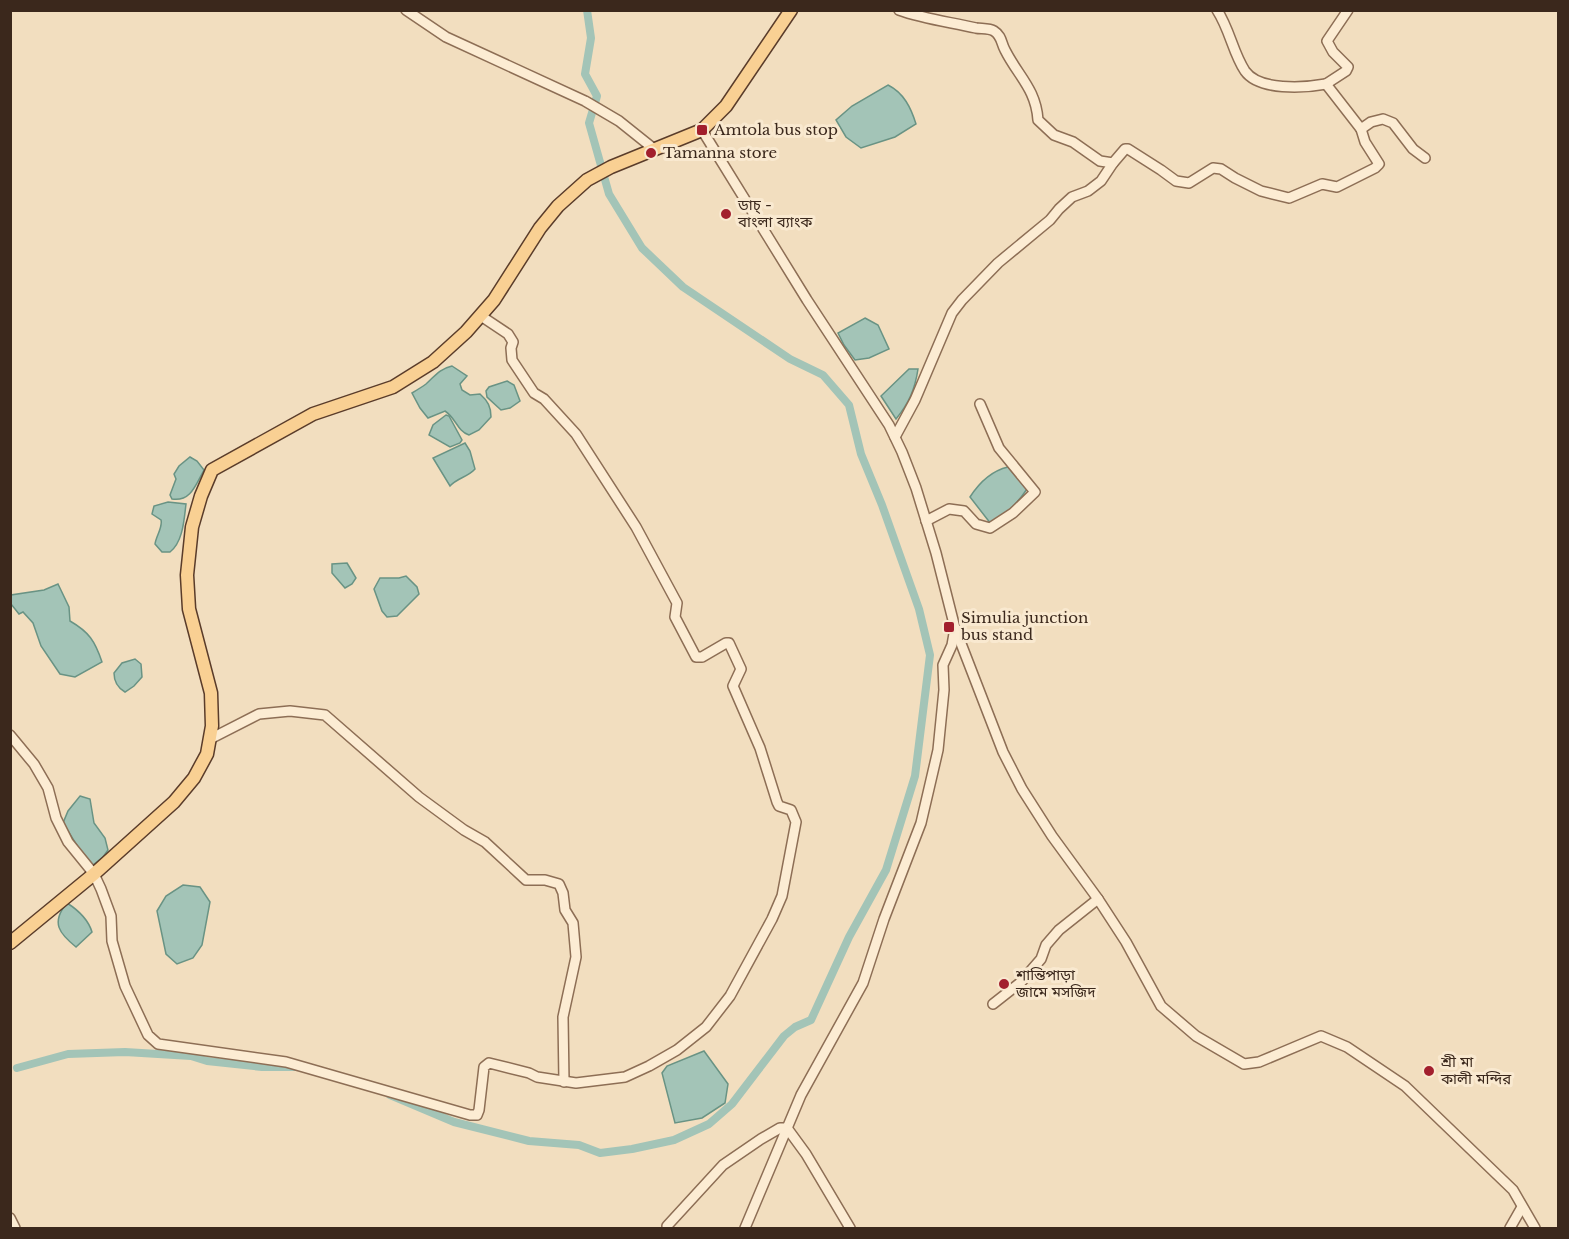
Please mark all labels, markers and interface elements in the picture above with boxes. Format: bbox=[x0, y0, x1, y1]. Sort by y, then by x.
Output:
place label: Amtola bus stop bbox=[713, 120, 838, 139]
marker: Amtola bus stop bbox=[695, 123, 709, 137]
place label: Tamanna store bbox=[663, 143, 777, 162]
marker: Tamanna store bbox=[644, 146, 658, 160]
place label: ডাচ্ - বাংলা ব্যাংক bbox=[737, 195, 813, 231]
marker: ডাচ্ - বাংলা ব্যাংক bbox=[719, 207, 733, 221]
place label: Simulia junction bus stand bbox=[960, 608, 1088, 644]
marker: Simulia junction bus stand bbox=[942, 620, 956, 634]
place label: শান্তিপাড়া জামে মসজিদ bbox=[1015, 965, 1096, 1001]
marker: শান্তিপাড়া জামে মসজিদ bbox=[997, 977, 1011, 991]
place label: শ্রী মা কালী মন্দির bbox=[1440, 1052, 1512, 1088]
marker: শ্রী মা কালী মন্দির bbox=[1422, 1064, 1436, 1078]

